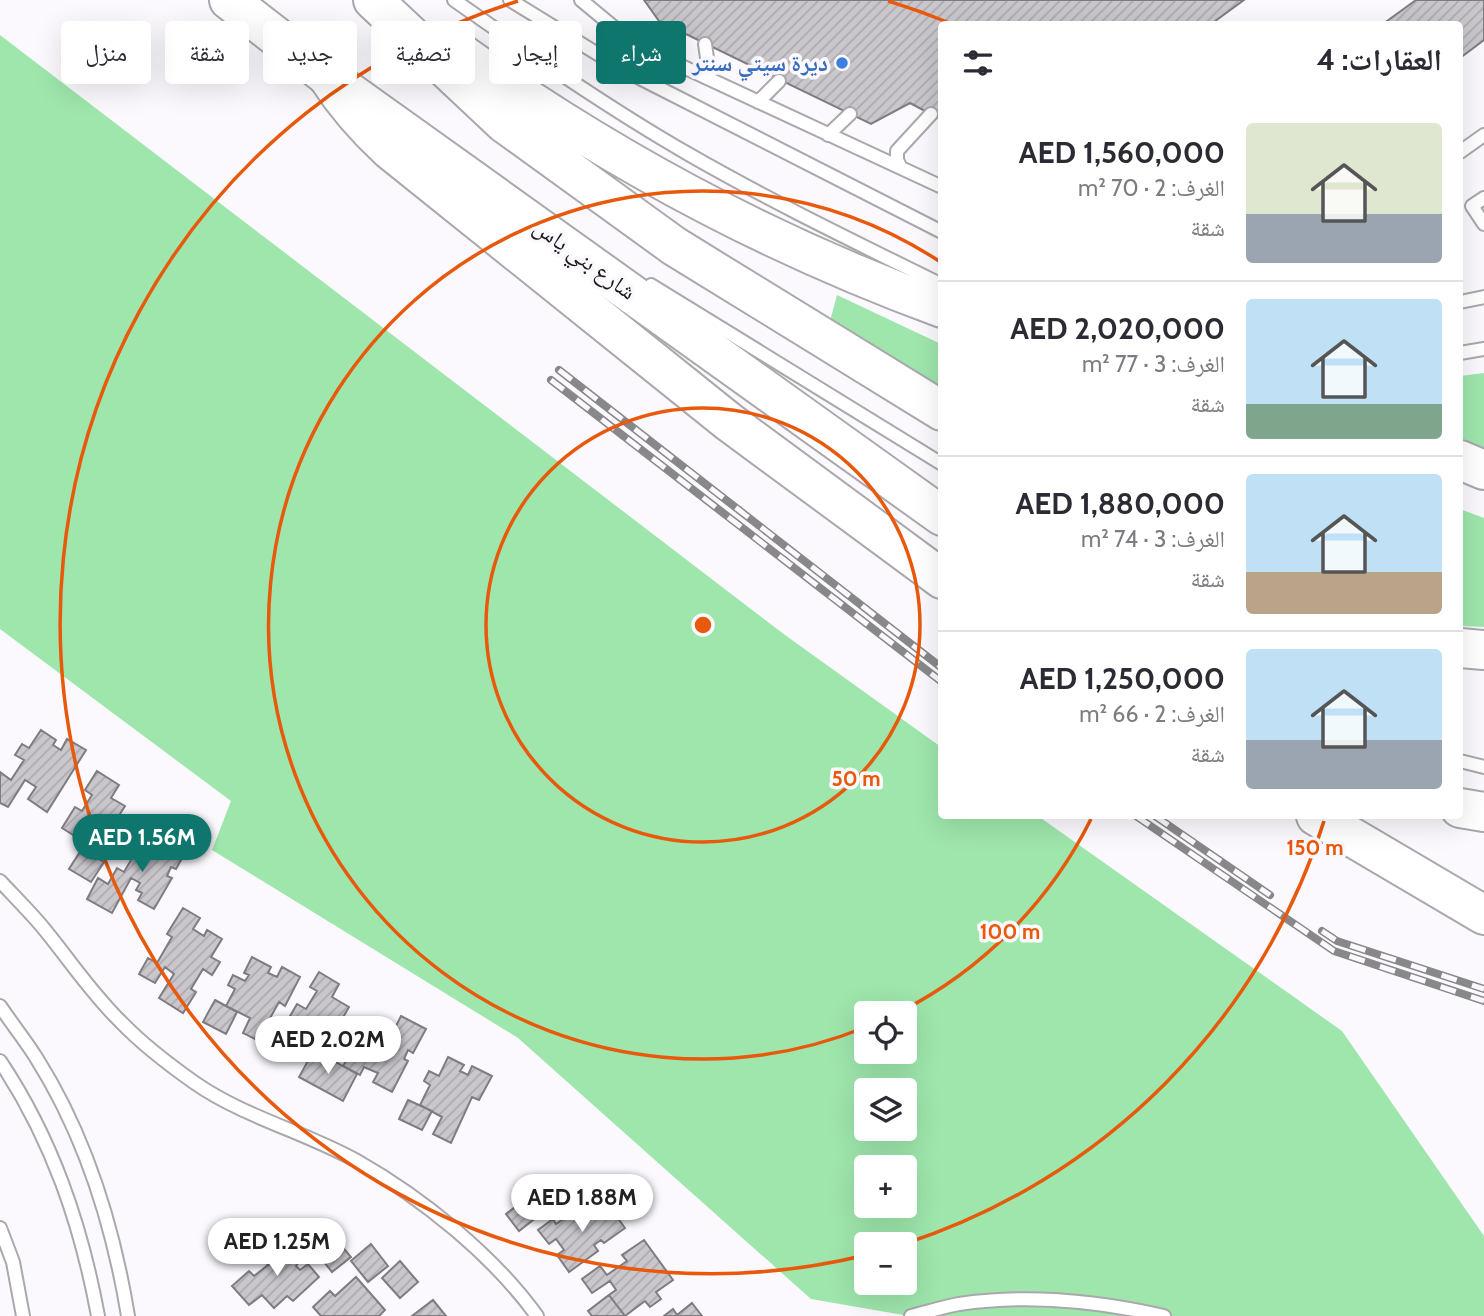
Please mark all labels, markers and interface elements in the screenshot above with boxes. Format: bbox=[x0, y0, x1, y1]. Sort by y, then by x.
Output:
chip: منزل bbox=[61, 21, 151, 84]
chip: شقة bbox=[165, 21, 249, 84]
chip: جديد bbox=[263, 21, 357, 84]
chip: تصفية bbox=[371, 21, 475, 84]
chip: إيجار bbox=[489, 21, 582, 84]
chip: شراء bbox=[596, 21, 686, 84]
text: العقارات: 4 bbox=[1316, 41, 1442, 78]
icon: filters bbox=[959, 44, 997, 82]
place label: ديرة سيتي سنتر bbox=[691, 49, 828, 82]
marker: ديرة سيتي سنتر bbox=[834, 55, 850, 71]
text: AED 1,560,000 bbox=[1019, 134, 1225, 171]
icon: home bbox=[1302, 151, 1386, 235]
text: الغرف: 2 · 70 m² bbox=[1078, 174, 1225, 202]
street label: شارع بني ياس bbox=[525, 212, 642, 309]
text: شقة bbox=[1191, 214, 1225, 242]
text: AED 2,020,000 bbox=[1010, 310, 1225, 347]
icon: home bbox=[1302, 327, 1386, 411]
text: الغرف: 3 · 77 m² bbox=[1082, 350, 1225, 378]
text: شقة bbox=[1191, 390, 1225, 418]
text: AED 1,880,000 bbox=[1016, 485, 1225, 522]
icon: home bbox=[1302, 502, 1386, 586]
text: الغرف: 3 · 74 m² bbox=[1081, 525, 1225, 553]
text: شقة bbox=[1191, 565, 1225, 593]
centre of rings bbox=[691, 613, 715, 637]
text: AED 1,250,000 bbox=[1020, 660, 1225, 697]
icon: home bbox=[1302, 677, 1386, 761]
text: الغرف: 2 · 66 m² bbox=[1079, 700, 1225, 728]
text: شقة bbox=[1191, 740, 1225, 768]
text: 50 m bbox=[831, 766, 881, 791]
pin: AED 1.56M bbox=[62, 814, 222, 874]
text: AED 1.56M bbox=[88, 823, 196, 851]
text: 150 m bbox=[1287, 835, 1343, 860]
text: 100 m bbox=[980, 919, 1040, 944]
map controls bbox=[854, 1001, 917, 1295]
button: locate bbox=[854, 1001, 917, 1064]
pin: AED 2.02M bbox=[248, 1016, 408, 1076]
text: AED 2.02M bbox=[271, 1025, 385, 1053]
button: layers bbox=[854, 1078, 917, 1141]
button: + bbox=[854, 1155, 917, 1218]
pin: AED 1.88M bbox=[502, 1174, 662, 1234]
text: AED 1.88M bbox=[527, 1183, 637, 1211]
pin: AED 1.25M bbox=[197, 1218, 357, 1278]
text: AED 1.25M bbox=[224, 1227, 330, 1255]
button: − bbox=[854, 1232, 917, 1295]

